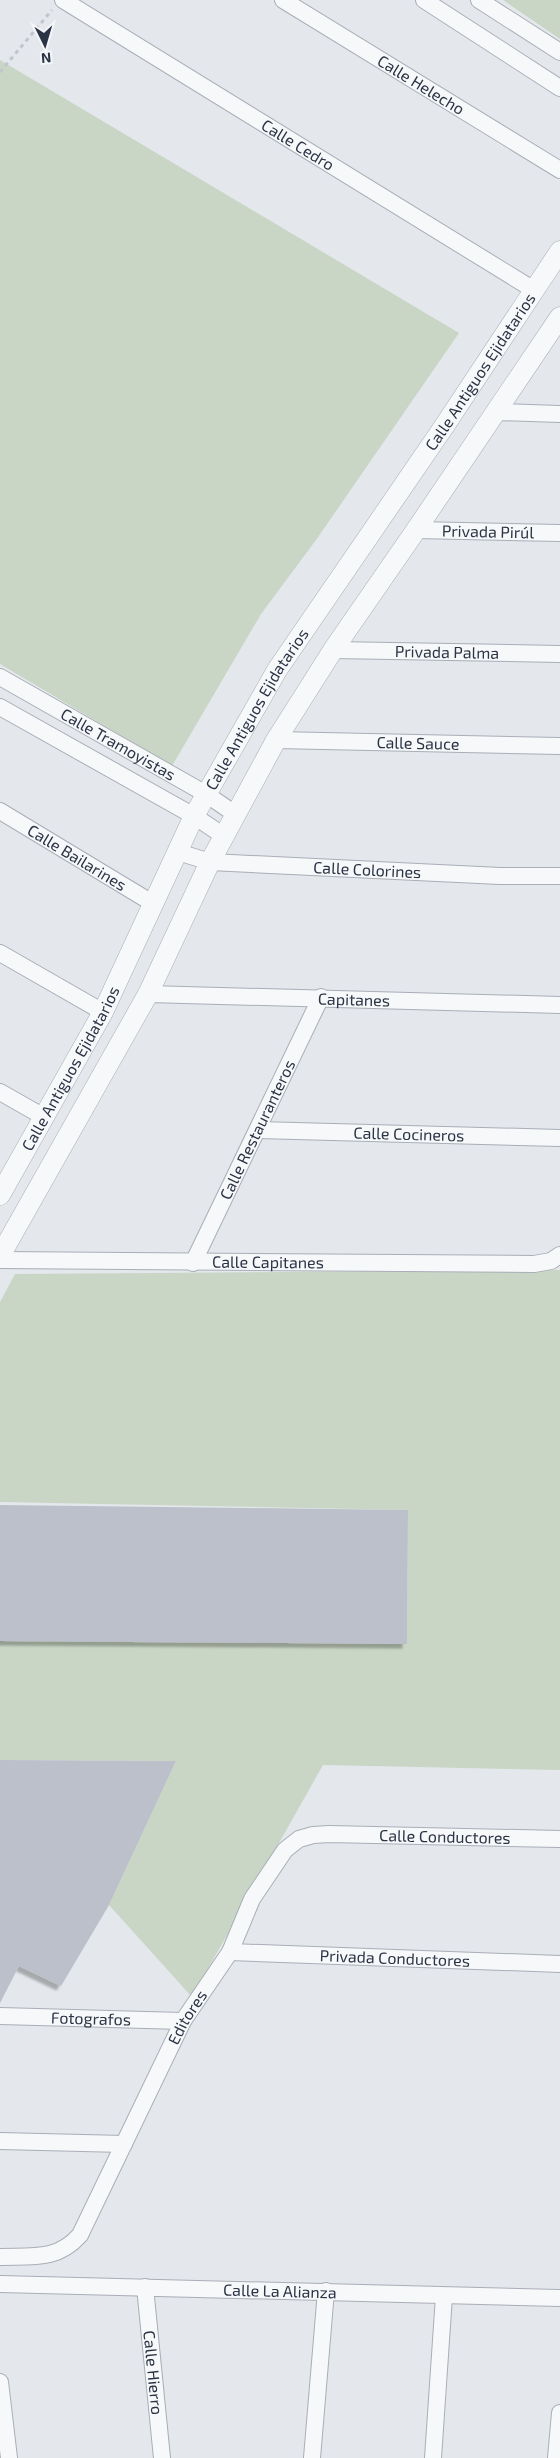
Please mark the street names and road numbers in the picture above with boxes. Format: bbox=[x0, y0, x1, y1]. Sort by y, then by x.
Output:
street label: Calle Helecho bbox=[374, 50, 468, 118]
street label: Calle Cedro bbox=[258, 115, 338, 174]
street label: Calle Antiguos Ejidatarios bbox=[421, 289, 539, 454]
street label: Privada Pirúl bbox=[442, 521, 535, 541]
street label: Calle Antiguos Ejidatarios bbox=[201, 624, 312, 793]
street label: Privada Palma bbox=[395, 641, 499, 662]
street label: Calle Tramoyistas bbox=[58, 704, 179, 784]
street label: Calle Sauce bbox=[376, 732, 460, 753]
street label: Calle Bailarines bbox=[24, 820, 130, 894]
street label: Calle Colorines bbox=[313, 857, 422, 881]
street label: Calle Antiguos Ejidatarios bbox=[17, 983, 123, 1154]
street label: Capitanes bbox=[318, 989, 390, 1009]
street label: Calle Restauranteros bbox=[215, 1056, 298, 1202]
street label: Calle Cocineros bbox=[353, 1123, 465, 1144]
street label: Calle Capitanes bbox=[212, 1252, 324, 1271]
street label: Calle Conductores bbox=[379, 1825, 511, 1847]
street label: Privada Conductores bbox=[319, 1945, 470, 1970]
street label: Editores bbox=[163, 1986, 210, 2047]
street label: Fotografos bbox=[51, 2007, 131, 2029]
street label: Calle La Alianza bbox=[223, 2280, 337, 2301]
street label: Calle Hierro bbox=[140, 2329, 168, 2416]

